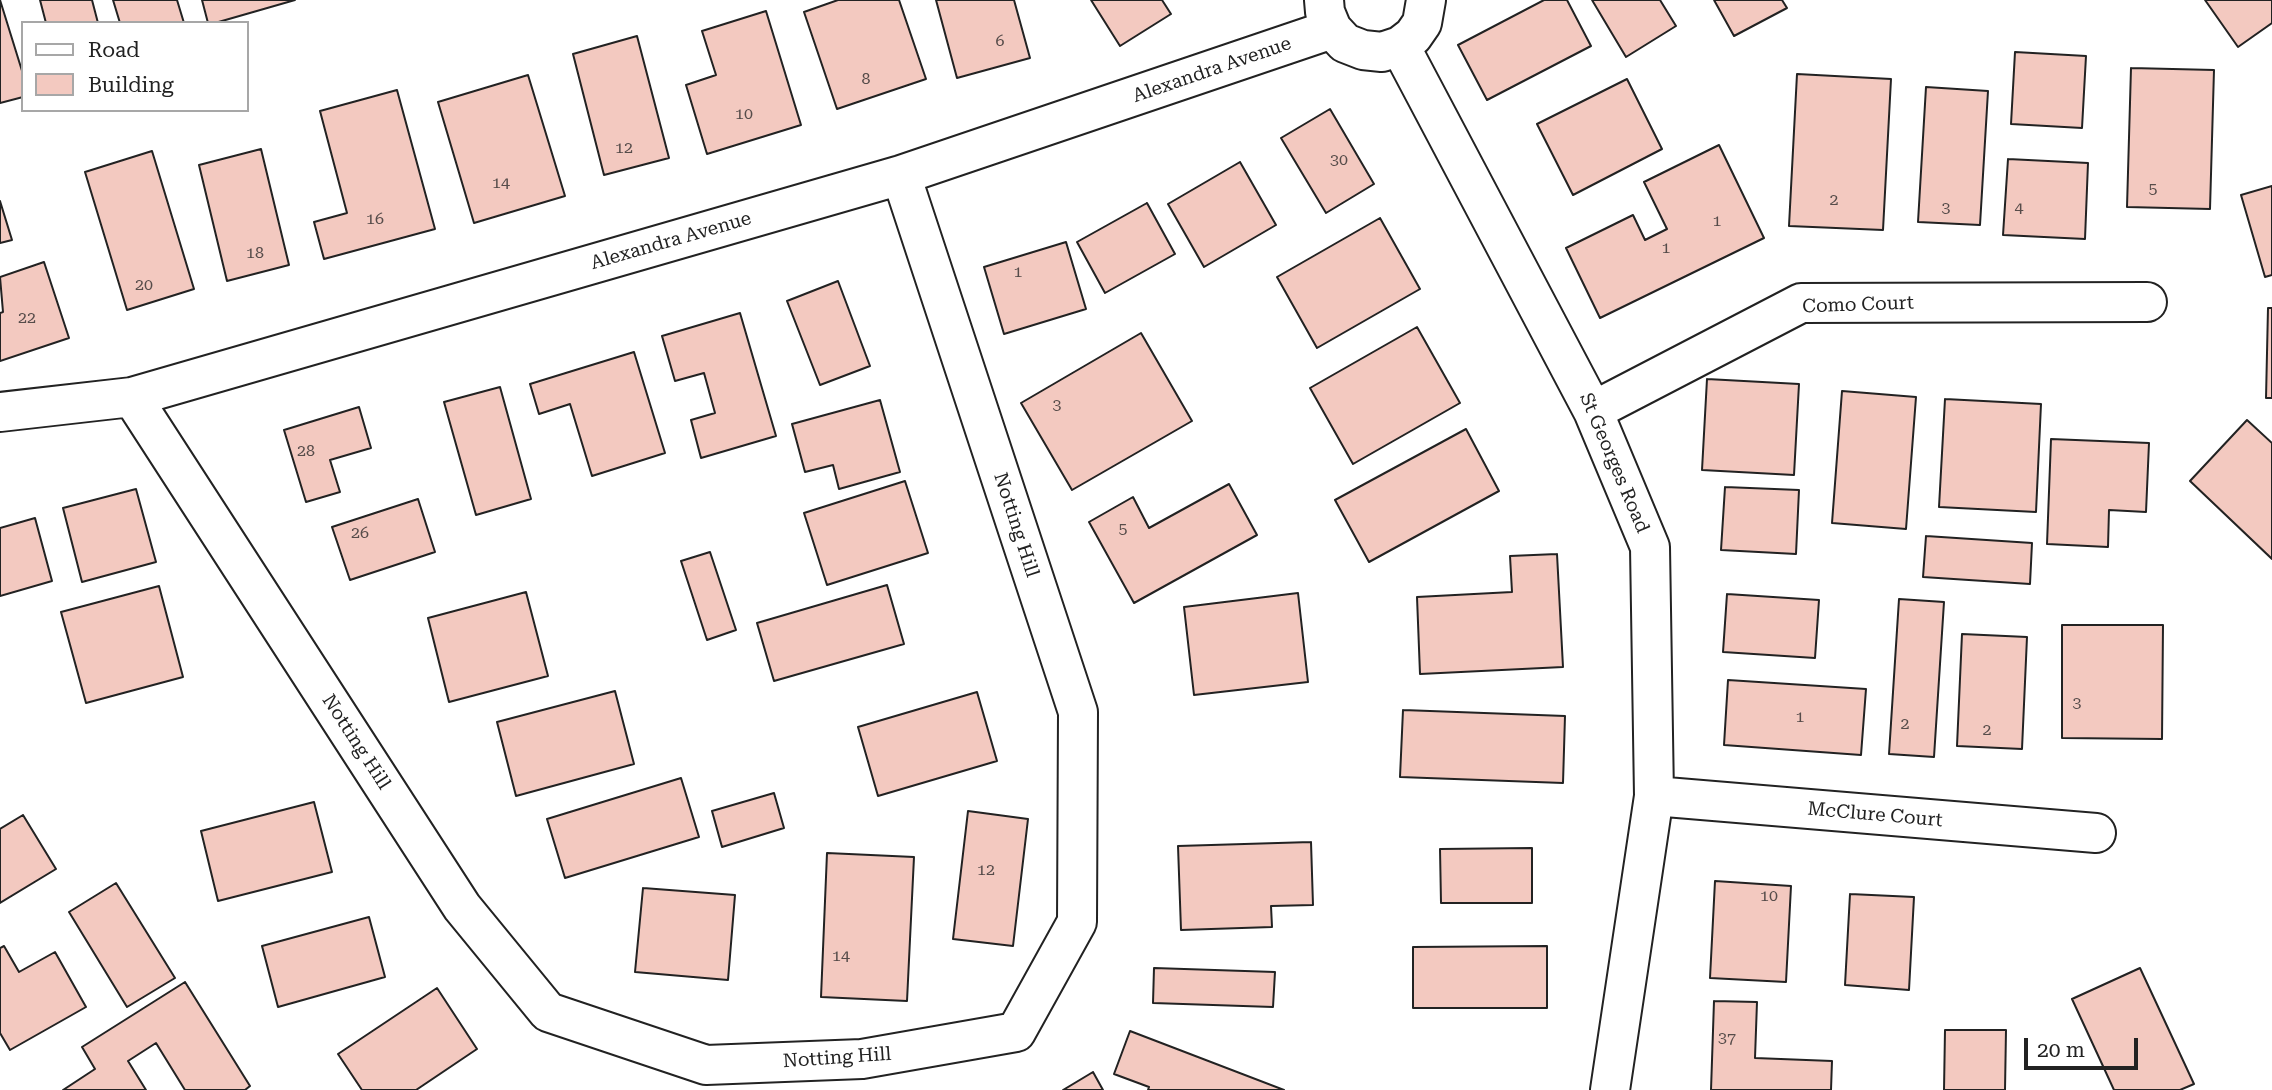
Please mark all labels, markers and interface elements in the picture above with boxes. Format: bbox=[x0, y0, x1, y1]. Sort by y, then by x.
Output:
legend bbox=[21, 21, 248, 112]
house number: 6 bbox=[996, 31, 1004, 51]
street label: Alexandra Avenue bbox=[1130, 32, 1294, 108]
text: Road bbox=[88, 38, 140, 62]
house number: 8 bbox=[862, 69, 870, 89]
text: Building bbox=[88, 73, 174, 97]
house number: 10 bbox=[735, 104, 753, 124]
house number: 12 bbox=[615, 138, 633, 158]
house number: 30 bbox=[1330, 150, 1348, 170]
house number: 14 bbox=[492, 173, 510, 193]
house number: 5 bbox=[2149, 179, 2157, 199]
house number: 2 bbox=[1830, 190, 1838, 210]
house number: 3 bbox=[1942, 198, 1950, 218]
house number: 4 bbox=[2015, 198, 2023, 218]
street label: Alexandra Avenue bbox=[588, 207, 754, 275]
house number: 16 bbox=[366, 209, 384, 229]
house number: 1 bbox=[1713, 211, 1721, 231]
house number: 1 bbox=[1662, 238, 1670, 258]
house number: 18 bbox=[246, 243, 264, 263]
house number: 1 bbox=[1014, 262, 1022, 282]
house number: 20 bbox=[135, 275, 153, 295]
street label: Como Court bbox=[1802, 292, 1914, 318]
house number: 22 bbox=[18, 308, 36, 328]
street label: St Georges Road bbox=[1574, 390, 1654, 536]
house number: 3 bbox=[1053, 395, 1061, 415]
house number: 28 bbox=[297, 441, 315, 461]
street label: Notting Hill bbox=[988, 470, 1044, 580]
house number: 5 bbox=[1119, 519, 1127, 539]
house number: 26 bbox=[351, 523, 369, 543]
street label: Notting Hill bbox=[317, 690, 395, 794]
house number: 3 bbox=[2073, 693, 2081, 713]
house number: 1 bbox=[1796, 707, 1804, 727]
house number: 2 bbox=[1901, 714, 1909, 734]
house number: 2 bbox=[1983, 720, 1991, 740]
street label: McClure Court bbox=[1806, 798, 1944, 832]
house number: 12 bbox=[977, 860, 995, 880]
house number: 10 bbox=[1760, 886, 1778, 906]
house number: 14 bbox=[832, 946, 850, 966]
scale bar bbox=[2027, 1024, 2141, 1068]
house number: 37 bbox=[1718, 1028, 1736, 1048]
text: 20 m bbox=[2037, 1038, 2085, 1062]
street label: Notting Hill bbox=[782, 1043, 892, 1073]

